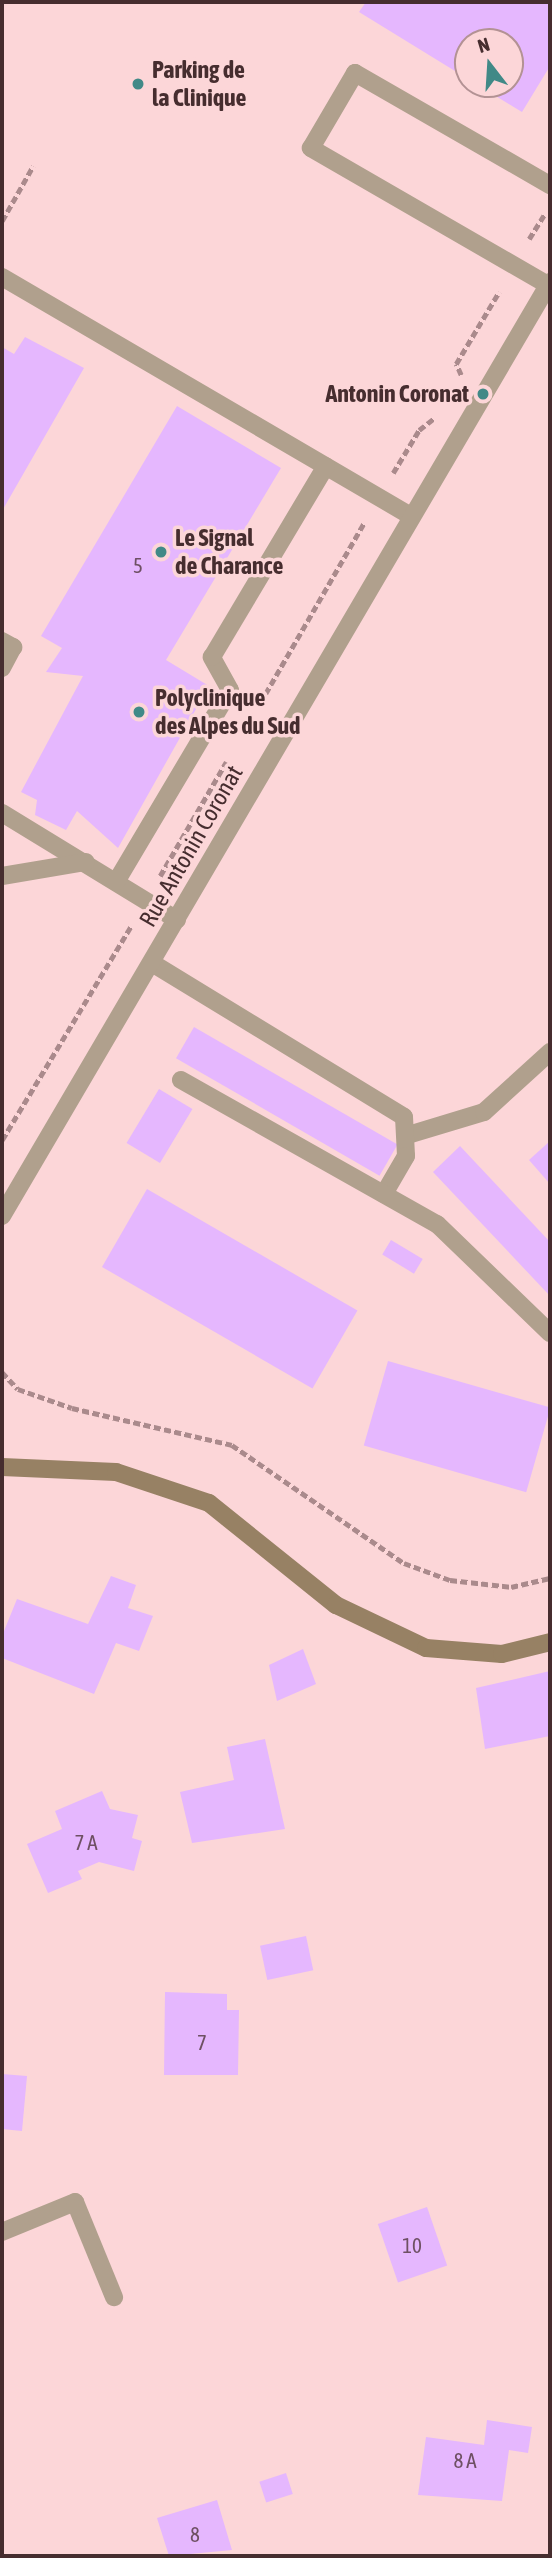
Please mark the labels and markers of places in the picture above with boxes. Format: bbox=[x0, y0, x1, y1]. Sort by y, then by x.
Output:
place label: Parking de la Clinique bbox=[152, 56, 247, 112]
marker: Parking de la Clinique bbox=[130, 76, 146, 92]
place label: Antonin Coronat bbox=[325, 380, 469, 408]
marker: Antonin Coronat bbox=[475, 386, 491, 402]
place label: Le Signal de Charance bbox=[175, 524, 283, 580]
marker: Le Signal de Charance bbox=[153, 544, 169, 560]
place label: Polyclinique des Alpes du Sud bbox=[155, 684, 300, 740]
marker: Polyclinique des Alpes du Sud bbox=[129, 702, 149, 722]

